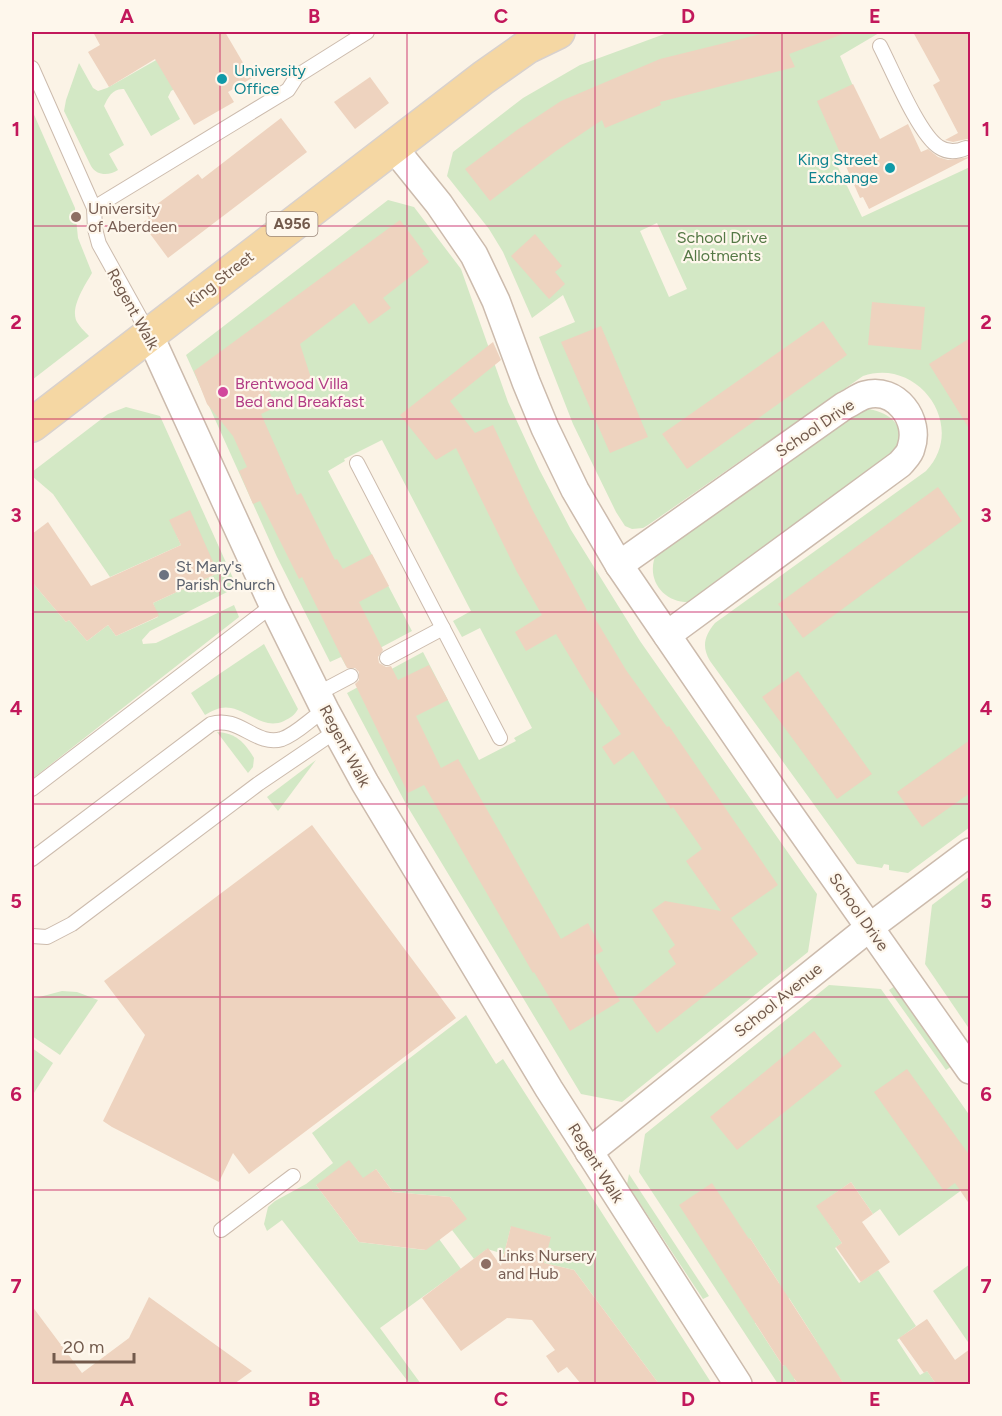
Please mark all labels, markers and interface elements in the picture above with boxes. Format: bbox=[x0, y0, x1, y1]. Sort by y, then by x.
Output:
text: A bbox=[120, 4, 135, 28]
text: B bbox=[308, 4, 320, 28]
text: C bbox=[494, 4, 508, 28]
text: D bbox=[681, 4, 695, 28]
text: E bbox=[869, 4, 881, 28]
place label: University Office bbox=[234, 61, 306, 98]
marker: University Office bbox=[215, 72, 229, 86]
text: 1 bbox=[12, 117, 20, 141]
text: 1 bbox=[982, 117, 990, 141]
place label: King Street Exchange bbox=[797, 150, 878, 187]
marker: King Street Exchange bbox=[883, 161, 897, 175]
place label: University of Aberdeen bbox=[88, 199, 177, 236]
marker: University of Aberdeen bbox=[69, 210, 83, 224]
road number: A956 bbox=[266, 212, 318, 236]
park label: School Drive Allotments bbox=[677, 228, 767, 265]
street label: King Street bbox=[182, 247, 258, 311]
street label: Regent Walk bbox=[103, 265, 163, 353]
text: 2 bbox=[10, 310, 22, 334]
text: 2 bbox=[980, 310, 992, 334]
place label: Brentwood Villa Bed and Breakfast bbox=[235, 374, 365, 411]
marker: Brentwood Villa Bed and Breakfast bbox=[216, 385, 230, 399]
street label: School Drive bbox=[772, 395, 858, 461]
text: 3 bbox=[10, 503, 22, 527]
text: 3 bbox=[980, 503, 992, 527]
place label: St Mary's Parish Church bbox=[176, 557, 275, 594]
marker: St Mary's Parish Church bbox=[157, 568, 171, 582]
text: 4 bbox=[10, 696, 23, 720]
text: 4 bbox=[980, 696, 993, 720]
street label: Regent Walk bbox=[315, 702, 375, 790]
street label: School Drive bbox=[825, 870, 893, 955]
text: 5 bbox=[10, 889, 22, 913]
text: 5 bbox=[980, 889, 992, 913]
street label: School Avenue bbox=[730, 959, 826, 1041]
text: 6 bbox=[10, 1082, 22, 1106]
text: 6 bbox=[980, 1082, 992, 1106]
street label: Regent Walk bbox=[564, 1120, 628, 1206]
place label: Links Nursery and Hub bbox=[498, 1246, 595, 1283]
marker: Links Nursery and Hub bbox=[479, 1257, 493, 1271]
text: 7 bbox=[10, 1274, 22, 1298]
text: 7 bbox=[980, 1274, 992, 1298]
scale bar bbox=[54, 1326, 134, 1364]
text: 20 m bbox=[63, 1336, 104, 1358]
text: A bbox=[120, 1387, 135, 1411]
text: B bbox=[308, 1387, 320, 1411]
text: C bbox=[494, 1387, 508, 1411]
text: D bbox=[681, 1387, 695, 1411]
text: E bbox=[869, 1387, 881, 1411]

